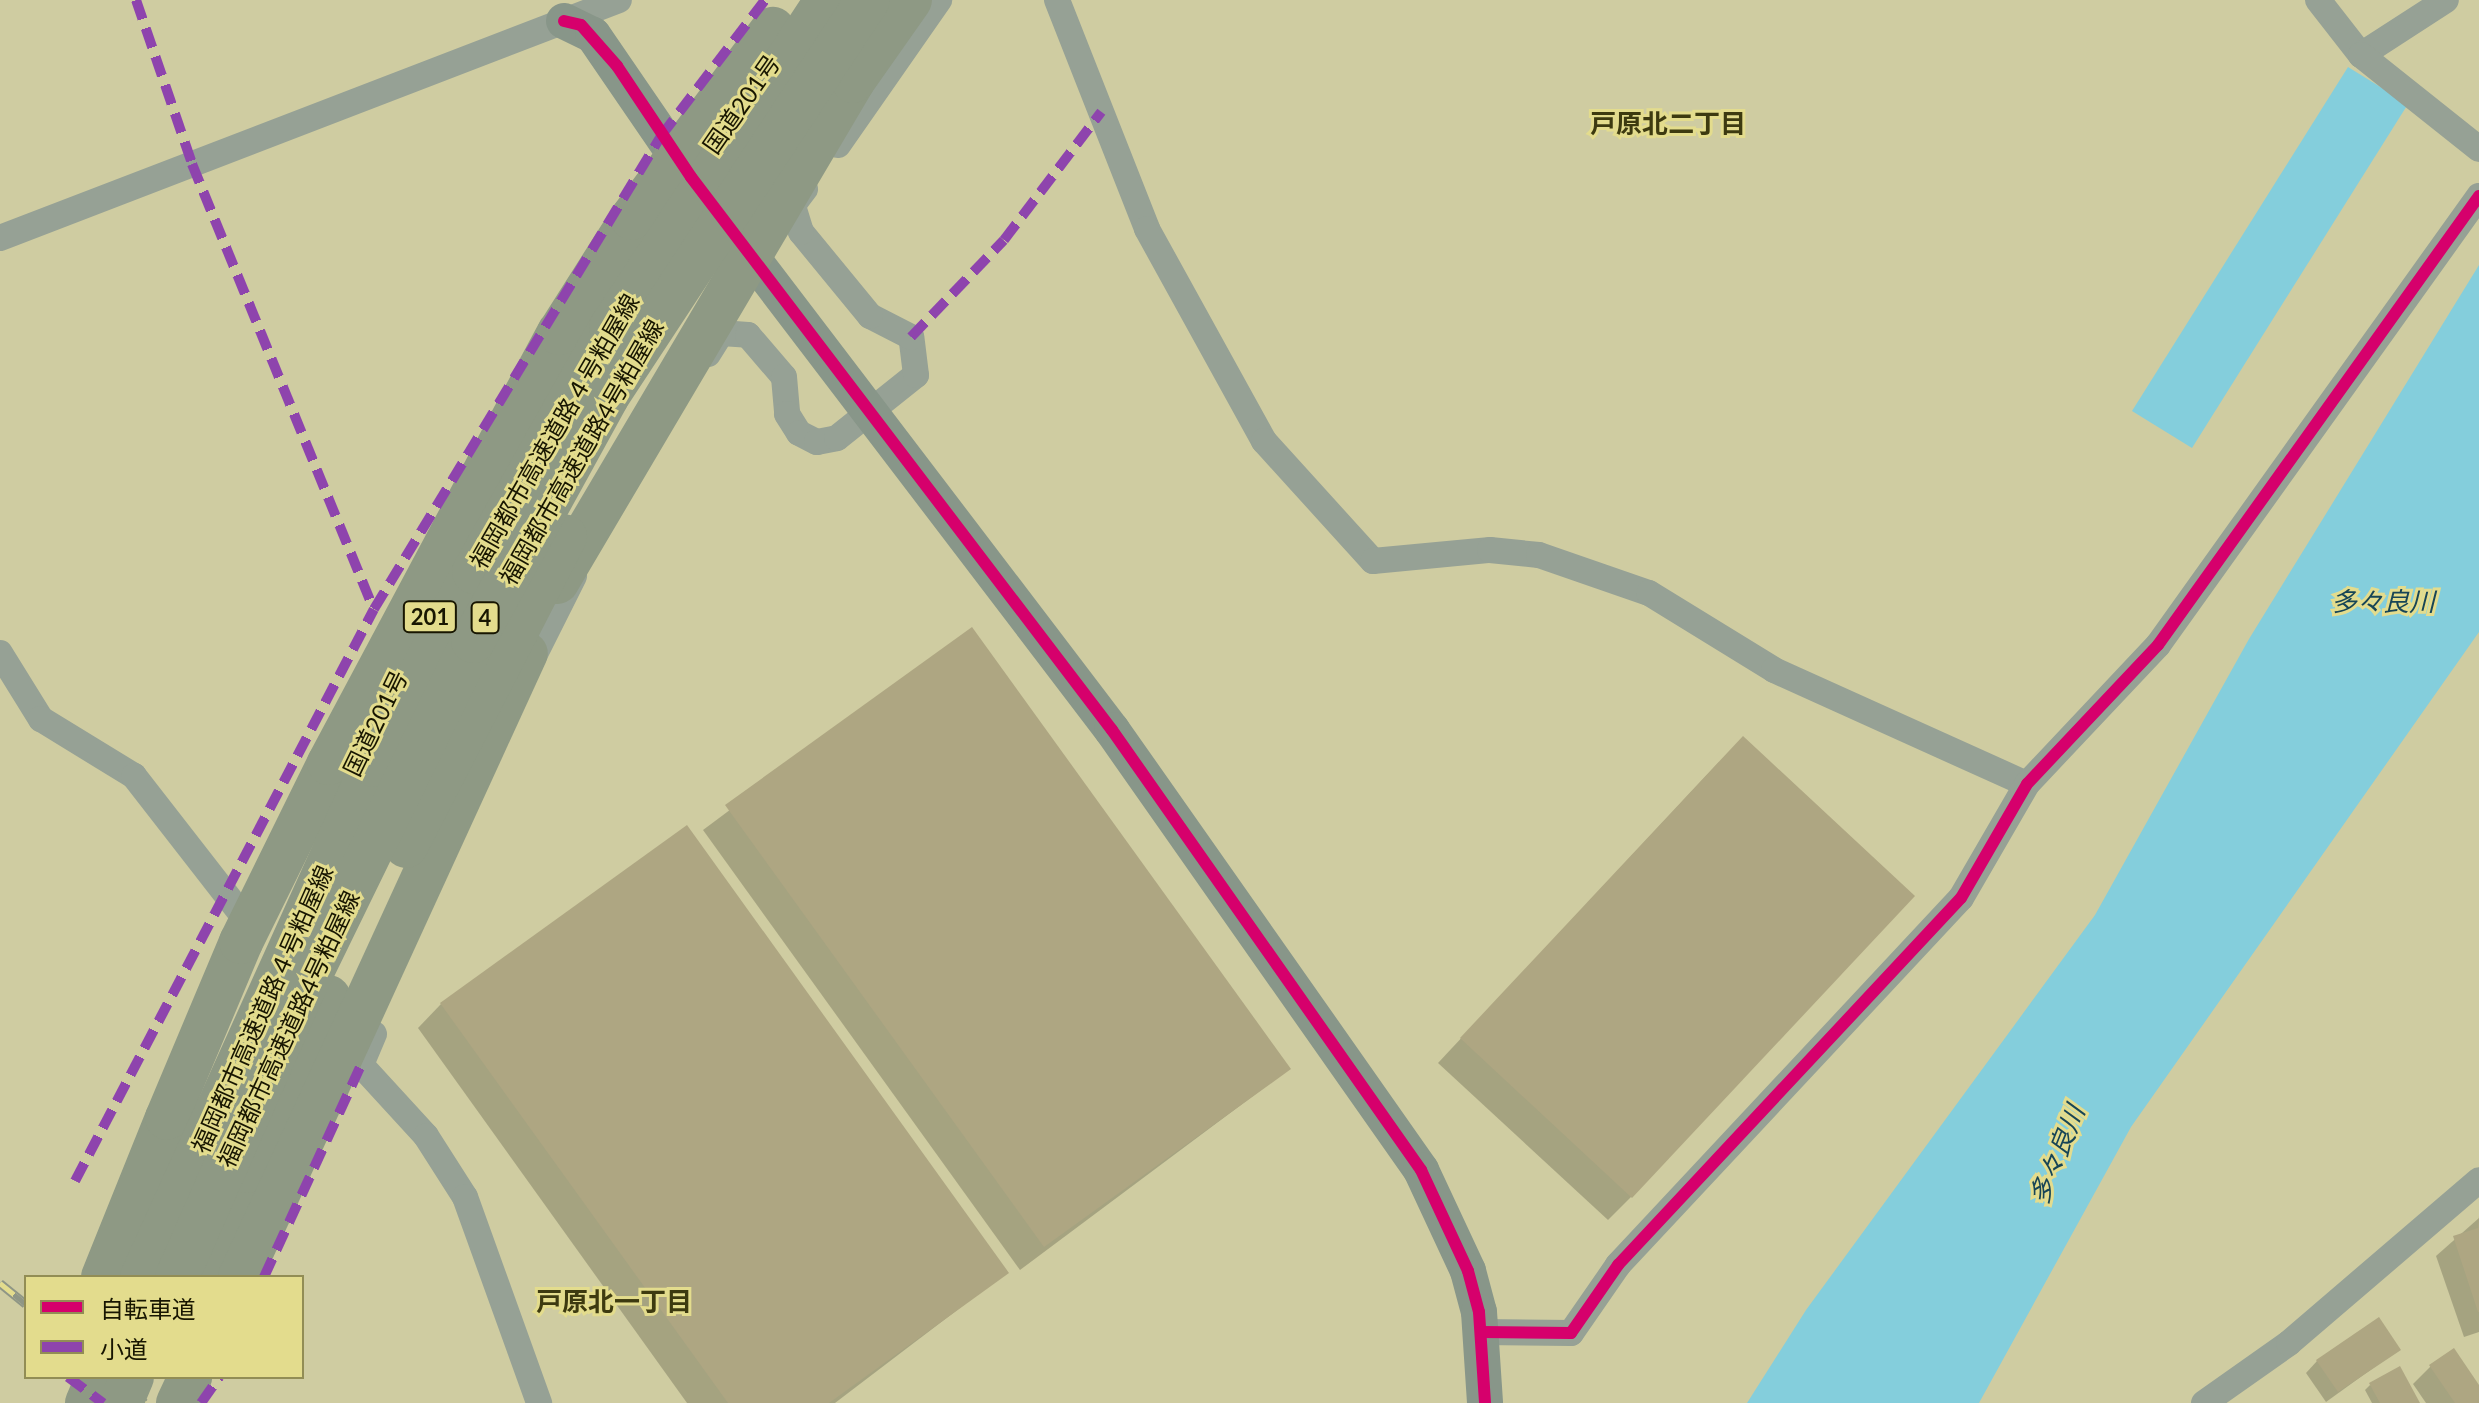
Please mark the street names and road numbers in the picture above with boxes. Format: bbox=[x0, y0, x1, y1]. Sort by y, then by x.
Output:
street label: 国道201号 bbox=[697, 49, 785, 159]
street label: 福岡都市高速道路４号粕屋線 bbox=[464, 289, 644, 573]
street label: 福岡都市高速道路4号粕屋線 bbox=[493, 314, 669, 590]
road number: 201 bbox=[402, 599, 458, 635]
road number: 4 bbox=[469, 600, 501, 636]
street label: 国道201号 bbox=[337, 666, 413, 780]
street label: 福岡都市高速道路４号粕屋線 bbox=[185, 861, 339, 1157]
street label: 福岡都市高速道路4号粕屋線 bbox=[211, 886, 365, 1172]

